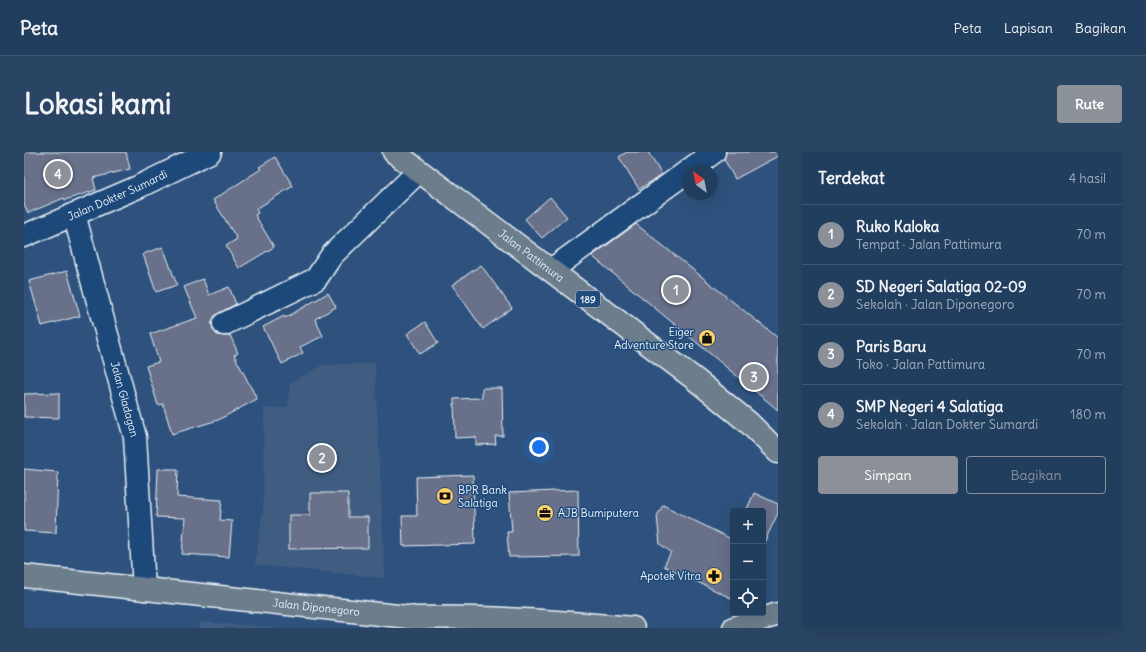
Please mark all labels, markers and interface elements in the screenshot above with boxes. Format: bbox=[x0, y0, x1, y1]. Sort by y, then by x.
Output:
text: Peta bbox=[20, 16, 58, 40]
text: Peta bbox=[954, 19, 982, 37]
text: Lapisan bbox=[1004, 19, 1053, 37]
text: Bagikan bbox=[1075, 19, 1126, 37]
button: Rute bbox=[1057, 85, 1122, 123]
text: Lokasi kami bbox=[24, 86, 171, 122]
pin: 4 bbox=[45, 159, 71, 189]
north arrow bbox=[682, 164, 718, 200]
street label: Jalan Dokter Sumardi bbox=[65, 167, 170, 223]
text: Terdekat bbox=[818, 167, 885, 189]
text: 4 hasil bbox=[1069, 170, 1106, 187]
text: Ruko Kaloka bbox=[856, 217, 939, 236]
street label: Jalan Pattimura bbox=[496, 226, 567, 285]
text: 1 bbox=[828, 226, 834, 243]
text: 70 m bbox=[1077, 226, 1106, 243]
text: Tempat · Jalan Pattimura bbox=[856, 236, 1002, 253]
pin: 1 bbox=[663, 275, 689, 305]
text: SD Negeri Salatiga 02-09 bbox=[856, 277, 1027, 296]
text: 2 bbox=[827, 286, 835, 303]
text: 70 m bbox=[1077, 286, 1106, 303]
road number: 189 bbox=[576, 291, 600, 307]
text: Sekolah · Jalan Diponegoro bbox=[856, 296, 1014, 313]
place label: Eiger Adventure Store bbox=[614, 325, 694, 352]
shop icon: Eiger Adventure Store bbox=[697, 328, 717, 348]
text: Paris Baru bbox=[856, 337, 926, 356]
text: 3 bbox=[827, 346, 835, 363]
text: 70 m bbox=[1077, 346, 1106, 363]
text: Toko · Jalan Pattimura bbox=[856, 356, 985, 373]
street label: Jalan Gladagan bbox=[108, 360, 142, 439]
pin: 3 bbox=[741, 362, 767, 392]
text: SMP Negeri 4 Salatiga bbox=[856, 397, 1003, 416]
text: 4 bbox=[827, 406, 835, 423]
text: 180 m bbox=[1070, 406, 1106, 423]
text: Sekolah · Jalan Dokter Sumardi bbox=[856, 416, 1038, 433]
your location bbox=[529, 437, 549, 457]
pin: 2 bbox=[309, 443, 335, 473]
button: Simpan bbox=[818, 456, 958, 494]
button: Bagikan bbox=[966, 456, 1106, 494]
place label: BPR Bank Salatiga bbox=[458, 483, 507, 510]
bank icon: BPR Bank Salatiga bbox=[435, 486, 455, 506]
office icon: AJB Bumiputera bbox=[535, 503, 555, 523]
place label: AJB Bumiputera bbox=[558, 506, 639, 520]
map controls bbox=[730, 508, 766, 616]
button: + bbox=[730, 508, 766, 544]
button: − bbox=[730, 544, 766, 580]
pharmacy icon: Apotek Vitra bbox=[704, 566, 724, 586]
place label: Apotek Vitra bbox=[640, 569, 701, 583]
button: locate bbox=[730, 580, 766, 616]
street label: Jalan Diponegoro bbox=[272, 596, 361, 619]

